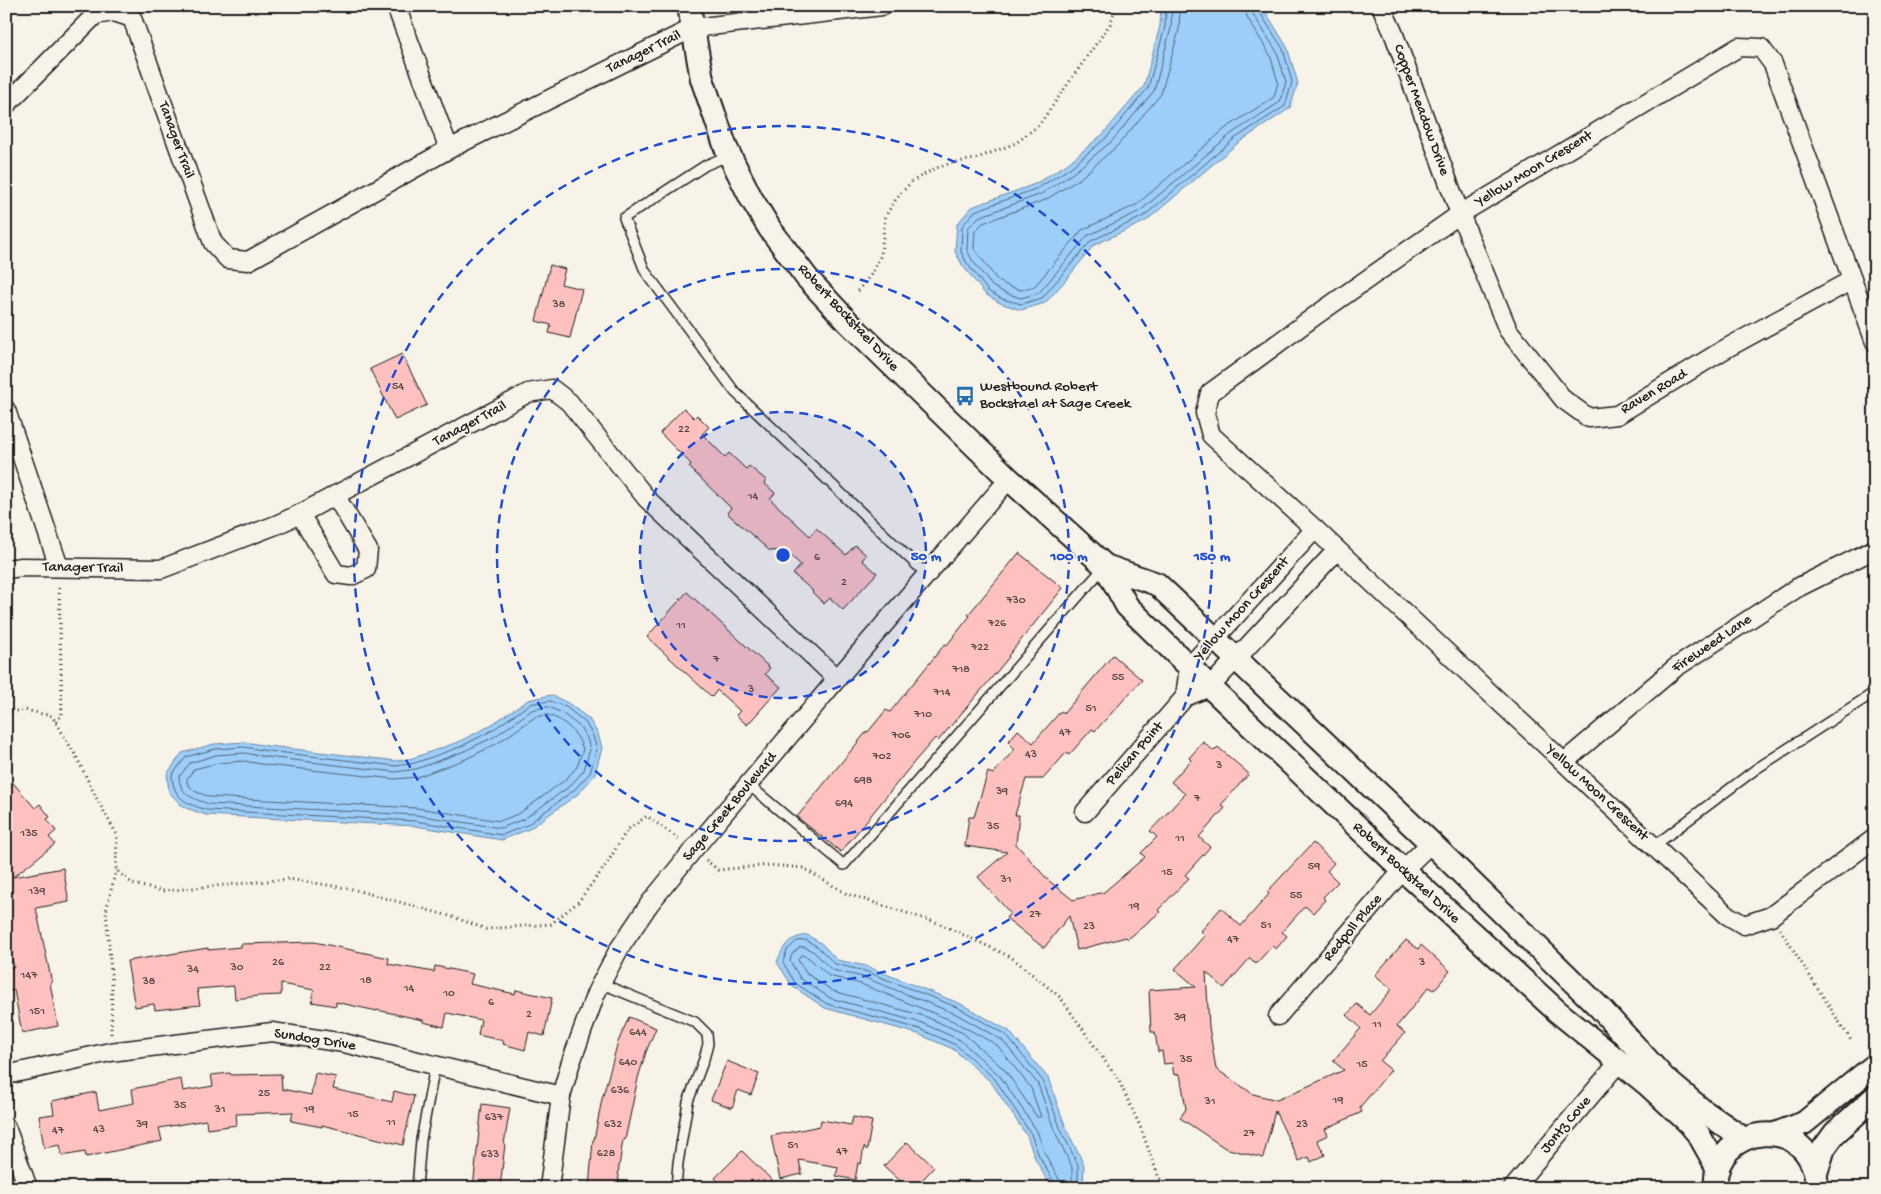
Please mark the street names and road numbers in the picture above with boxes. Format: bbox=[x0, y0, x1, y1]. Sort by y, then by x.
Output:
street label: Tanager Trail bbox=[603, 26, 684, 78]
street label: Copper Meadow Drive bbox=[1389, 42, 1453, 178]
street label: Tanager Trail bbox=[153, 98, 198, 181]
street label: Yellow Moon Crescent bbox=[1470, 126, 1598, 212]
street label: Robert Bockstael Drive bbox=[793, 260, 903, 376]
street label: Raven Road bbox=[1618, 365, 1691, 419]
street label: Tanager Trail bbox=[429, 397, 510, 451]
street label: Yellow Moon Crescent bbox=[1189, 552, 1295, 666]
street label: Tanager Trail bbox=[42, 558, 123, 578]
street label: Fireweed Lane bbox=[1668, 611, 1755, 678]
street label: Pelican Point bbox=[1102, 717, 1169, 791]
street label: Yellow Moon Crescent bbox=[1541, 739, 1653, 846]
street label: Sage Creek Boulevard bbox=[679, 748, 782, 865]
street label: Robert Bockstael Drive bbox=[1348, 818, 1464, 928]
street label: Redpoll Place bbox=[1320, 890, 1387, 965]
street label: Sundog Drive bbox=[273, 1025, 357, 1055]
street label: Jontz Cove bbox=[1537, 1092, 1595, 1157]

